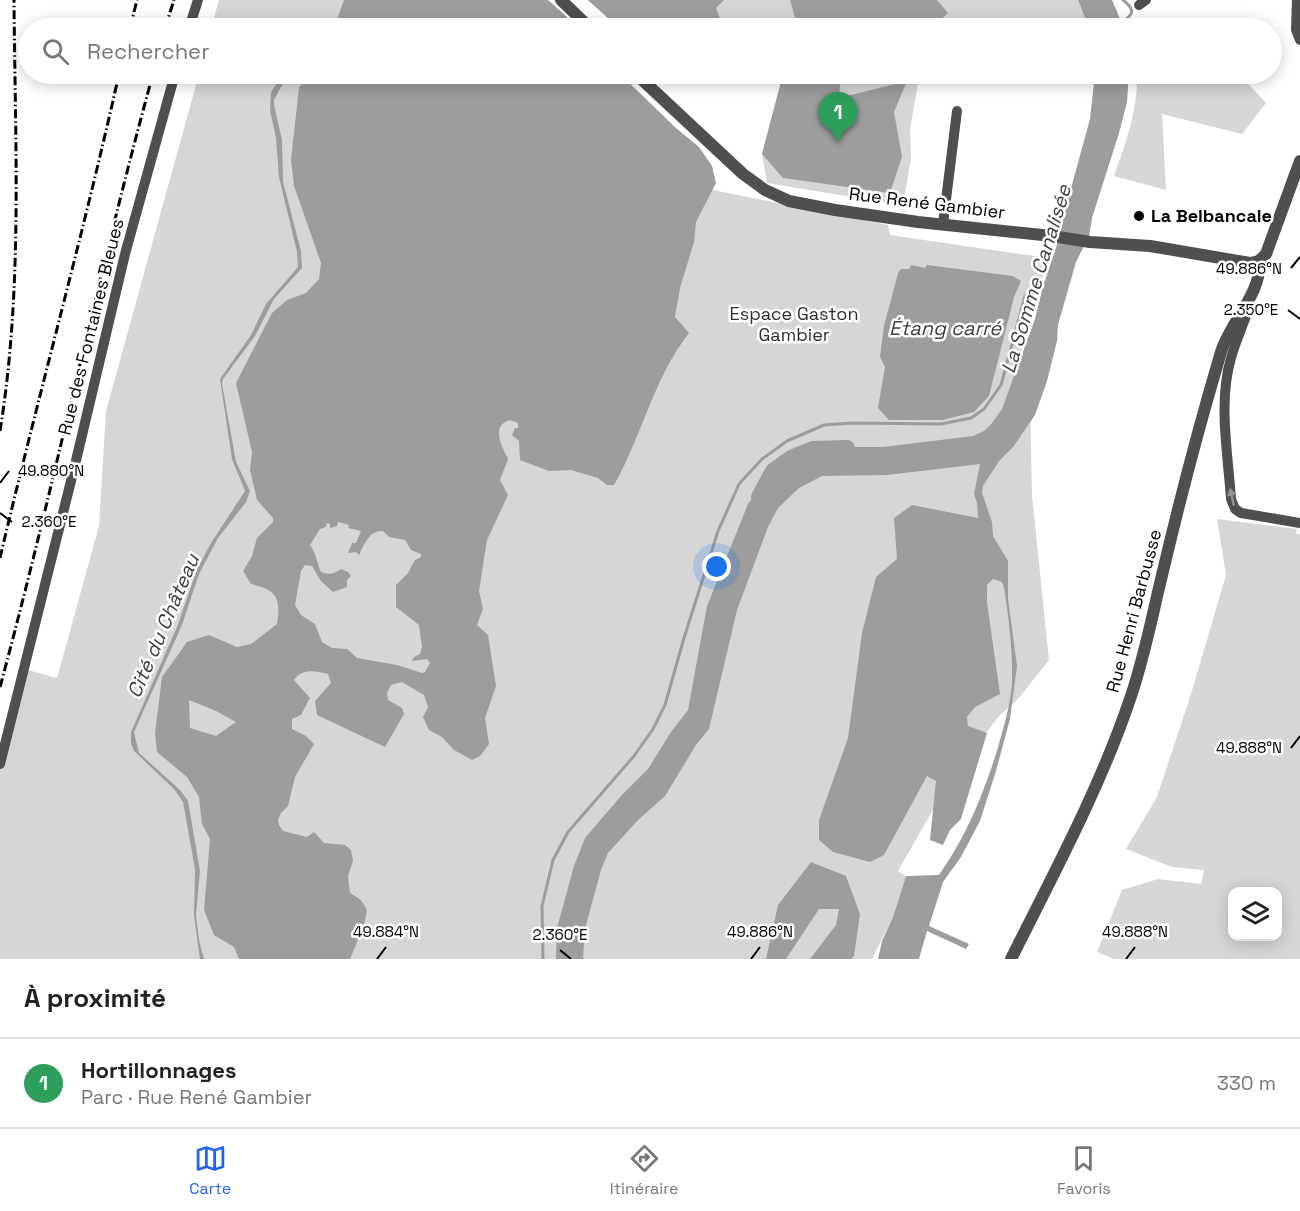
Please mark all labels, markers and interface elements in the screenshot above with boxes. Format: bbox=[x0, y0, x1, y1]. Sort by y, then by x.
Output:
search box bbox=[18, 18, 1282, 84]
icon: search bbox=[39, 35, 72, 68]
text: Rechercher bbox=[87, 37, 209, 65]
pin: 1 bbox=[818, 92, 858, 142]
water label: La Somme Canalisée bbox=[995, 181, 1077, 376]
street label: Rue René Gambier bbox=[848, 182, 1007, 224]
place label: La Belbancale bbox=[1151, 204, 1272, 227]
marker: La Belbancale bbox=[1132, 209, 1146, 223]
street label: Rue des Fontaines Bleues bbox=[52, 216, 129, 438]
text: 49.886°N bbox=[1216, 259, 1282, 278]
text: 2.350°E bbox=[1224, 300, 1278, 319]
park label: Espace Gaston Gambier bbox=[730, 302, 858, 346]
water label: Étang carré bbox=[889, 315, 1002, 341]
text: 49.880°N bbox=[18, 461, 84, 480]
one-way arrow bbox=[1227, 487, 1236, 506]
text: 2.360°E bbox=[22, 512, 76, 531]
street label: Rue Henri Barbusse bbox=[1101, 527, 1166, 695]
water label: Cité du Château bbox=[121, 548, 206, 702]
your location bbox=[702, 552, 731, 581]
text: 49.888°N bbox=[1216, 738, 1282, 757]
map controls bbox=[1228, 887, 1282, 941]
button: layers bbox=[1228, 887, 1282, 941]
text: 49.884°N bbox=[353, 922, 419, 941]
text: 49.886°N bbox=[727, 922, 793, 941]
text: 49.888°N bbox=[1102, 922, 1168, 941]
text: 2.360°E bbox=[533, 925, 587, 944]
text: À proximité bbox=[24, 981, 166, 1015]
text: Hortillonnages bbox=[81, 1056, 237, 1084]
text: 1 bbox=[39, 1070, 48, 1096]
text: 330 m bbox=[1217, 1070, 1276, 1096]
text: Parc · Rue René Gambier bbox=[81, 1084, 312, 1110]
tab: Carte bbox=[189, 1142, 231, 1199]
tab: Itinéraire bbox=[610, 1142, 678, 1199]
tab: Favoris bbox=[1057, 1142, 1111, 1199]

